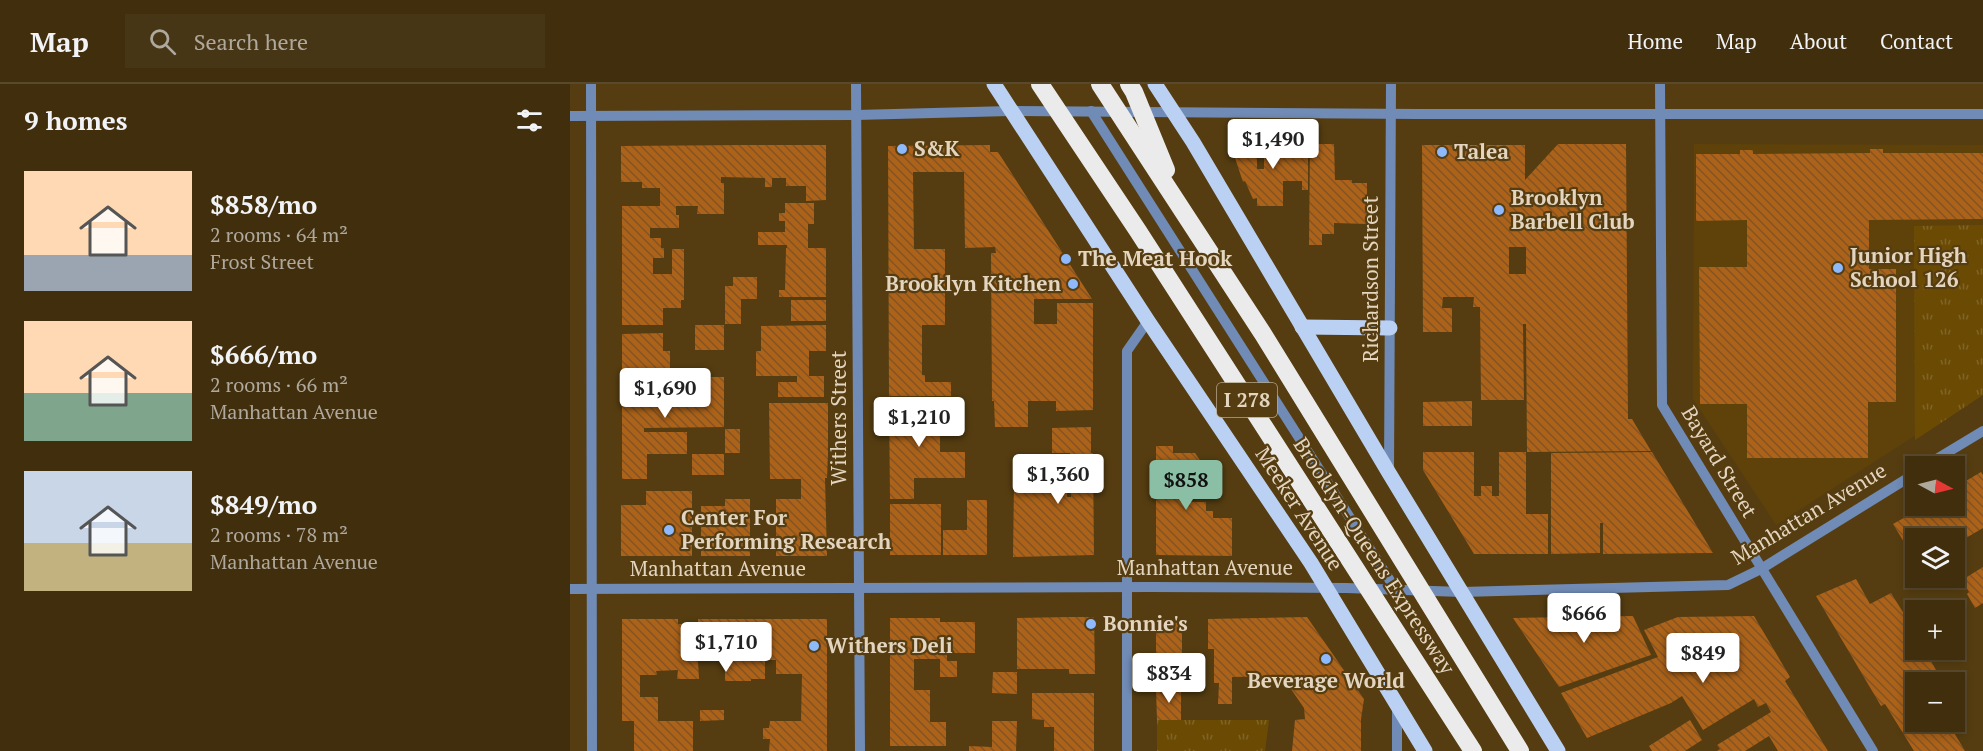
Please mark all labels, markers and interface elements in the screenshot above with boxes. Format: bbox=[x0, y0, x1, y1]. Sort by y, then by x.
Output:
search box bbox=[125, 14, 545, 68]
text: Map bbox=[30, 23, 89, 60]
icon: search bbox=[146, 25, 179, 58]
text: Search here bbox=[194, 27, 308, 56]
text: Home bbox=[1627, 27, 1683, 55]
text: Map bbox=[1716, 27, 1757, 55]
text: About bbox=[1790, 27, 1847, 55]
text: Contact bbox=[1880, 27, 1953, 55]
text: 9 homes bbox=[24, 103, 128, 137]
icon: filters bbox=[513, 104, 546, 137]
pin: $1,490 bbox=[1224, 119, 1322, 170]
text: $1,490 bbox=[1242, 125, 1304, 152]
place label: S&K bbox=[914, 134, 960, 162]
place label: Talea bbox=[1454, 137, 1509, 165]
marker: S&K bbox=[895, 142, 909, 156]
marker: Talea bbox=[1435, 145, 1449, 159]
place label: Brooklyn Barbell Club bbox=[1511, 183, 1635, 235]
text: $858/mo bbox=[210, 187, 317, 221]
icon: home bbox=[72, 195, 144, 267]
street label: Richardson Street bbox=[1356, 196, 1384, 362]
marker: Brooklyn Barbell Club bbox=[1492, 203, 1506, 217]
text: 2 rooms · 64 m² bbox=[210, 221, 348, 248]
place label: Junior High School 126 bbox=[1850, 241, 1967, 293]
place label: The Meat Hook bbox=[1078, 244, 1233, 272]
text: Frost Street bbox=[210, 248, 314, 275]
marker: The Meat Hook bbox=[1059, 252, 1073, 266]
marker: Junior High School 126 bbox=[1831, 261, 1845, 275]
place label: Brooklyn Kitchen bbox=[885, 269, 1061, 297]
marker: Brooklyn Kitchen bbox=[1066, 277, 1080, 291]
text: $666/mo bbox=[210, 337, 317, 371]
icon: home bbox=[72, 345, 144, 417]
street label: Withers Street bbox=[824, 350, 852, 485]
pin: $1,690 bbox=[616, 368, 714, 419]
text: 2 rooms · 66 m² bbox=[210, 371, 348, 398]
text: $1,690 bbox=[634, 374, 696, 401]
road number: I 278 bbox=[1217, 383, 1277, 417]
pin: $1,210 bbox=[870, 397, 968, 448]
text: Manhattan Avenue bbox=[210, 398, 378, 425]
street label: Bayard Street bbox=[1676, 400, 1764, 523]
text: $1,210 bbox=[888, 403, 950, 430]
street label: Brooklyn-Queens Expressway bbox=[1288, 432, 1462, 680]
street label: Meeker Avenue bbox=[1249, 441, 1350, 576]
pin: $1,360 bbox=[1009, 454, 1107, 505]
street label: Manhattan Avenue bbox=[1726, 456, 1891, 571]
north arrow bbox=[1905, 456, 1965, 516]
map controls bbox=[1905, 456, 1965, 732]
text: $1,360 bbox=[1027, 460, 1089, 487]
pin: $858 bbox=[1150, 460, 1222, 511]
text: $858 bbox=[1163, 466, 1209, 493]
text: $849/mo bbox=[210, 487, 317, 521]
icon: home bbox=[72, 495, 144, 567]
place label: Center For Performing Research bbox=[681, 503, 892, 555]
text: 2 rooms · 78 m² bbox=[210, 521, 348, 548]
marker: Center For Performing Research bbox=[662, 523, 676, 537]
button: layers bbox=[1905, 528, 1965, 588]
text: Manhattan Avenue bbox=[210, 548, 378, 575]
street label: Manhattan Avenue bbox=[1117, 553, 1293, 581]
street label: Manhattan Avenue bbox=[630, 554, 806, 582]
pin: $666 bbox=[1548, 593, 1620, 644]
text: $666 bbox=[1561, 599, 1607, 626]
button: + bbox=[1905, 600, 1965, 660]
place label: Bonnie's bbox=[1103, 609, 1188, 637]
marker: Bonnie's bbox=[1084, 617, 1098, 631]
pin: $1,710 bbox=[677, 622, 775, 673]
text: $1,710 bbox=[695, 628, 757, 655]
place label: Withers Deli bbox=[826, 631, 953, 659]
pin: $849 bbox=[1667, 633, 1739, 684]
marker: Withers Deli bbox=[807, 639, 821, 653]
text: $849 bbox=[1680, 639, 1726, 666]
marker: Beverage World bbox=[1319, 652, 1333, 666]
pin: $834 bbox=[1133, 653, 1205, 704]
text: $834 bbox=[1146, 659, 1192, 686]
place label: Beverage World bbox=[1247, 666, 1405, 694]
button: − bbox=[1905, 672, 1965, 732]

